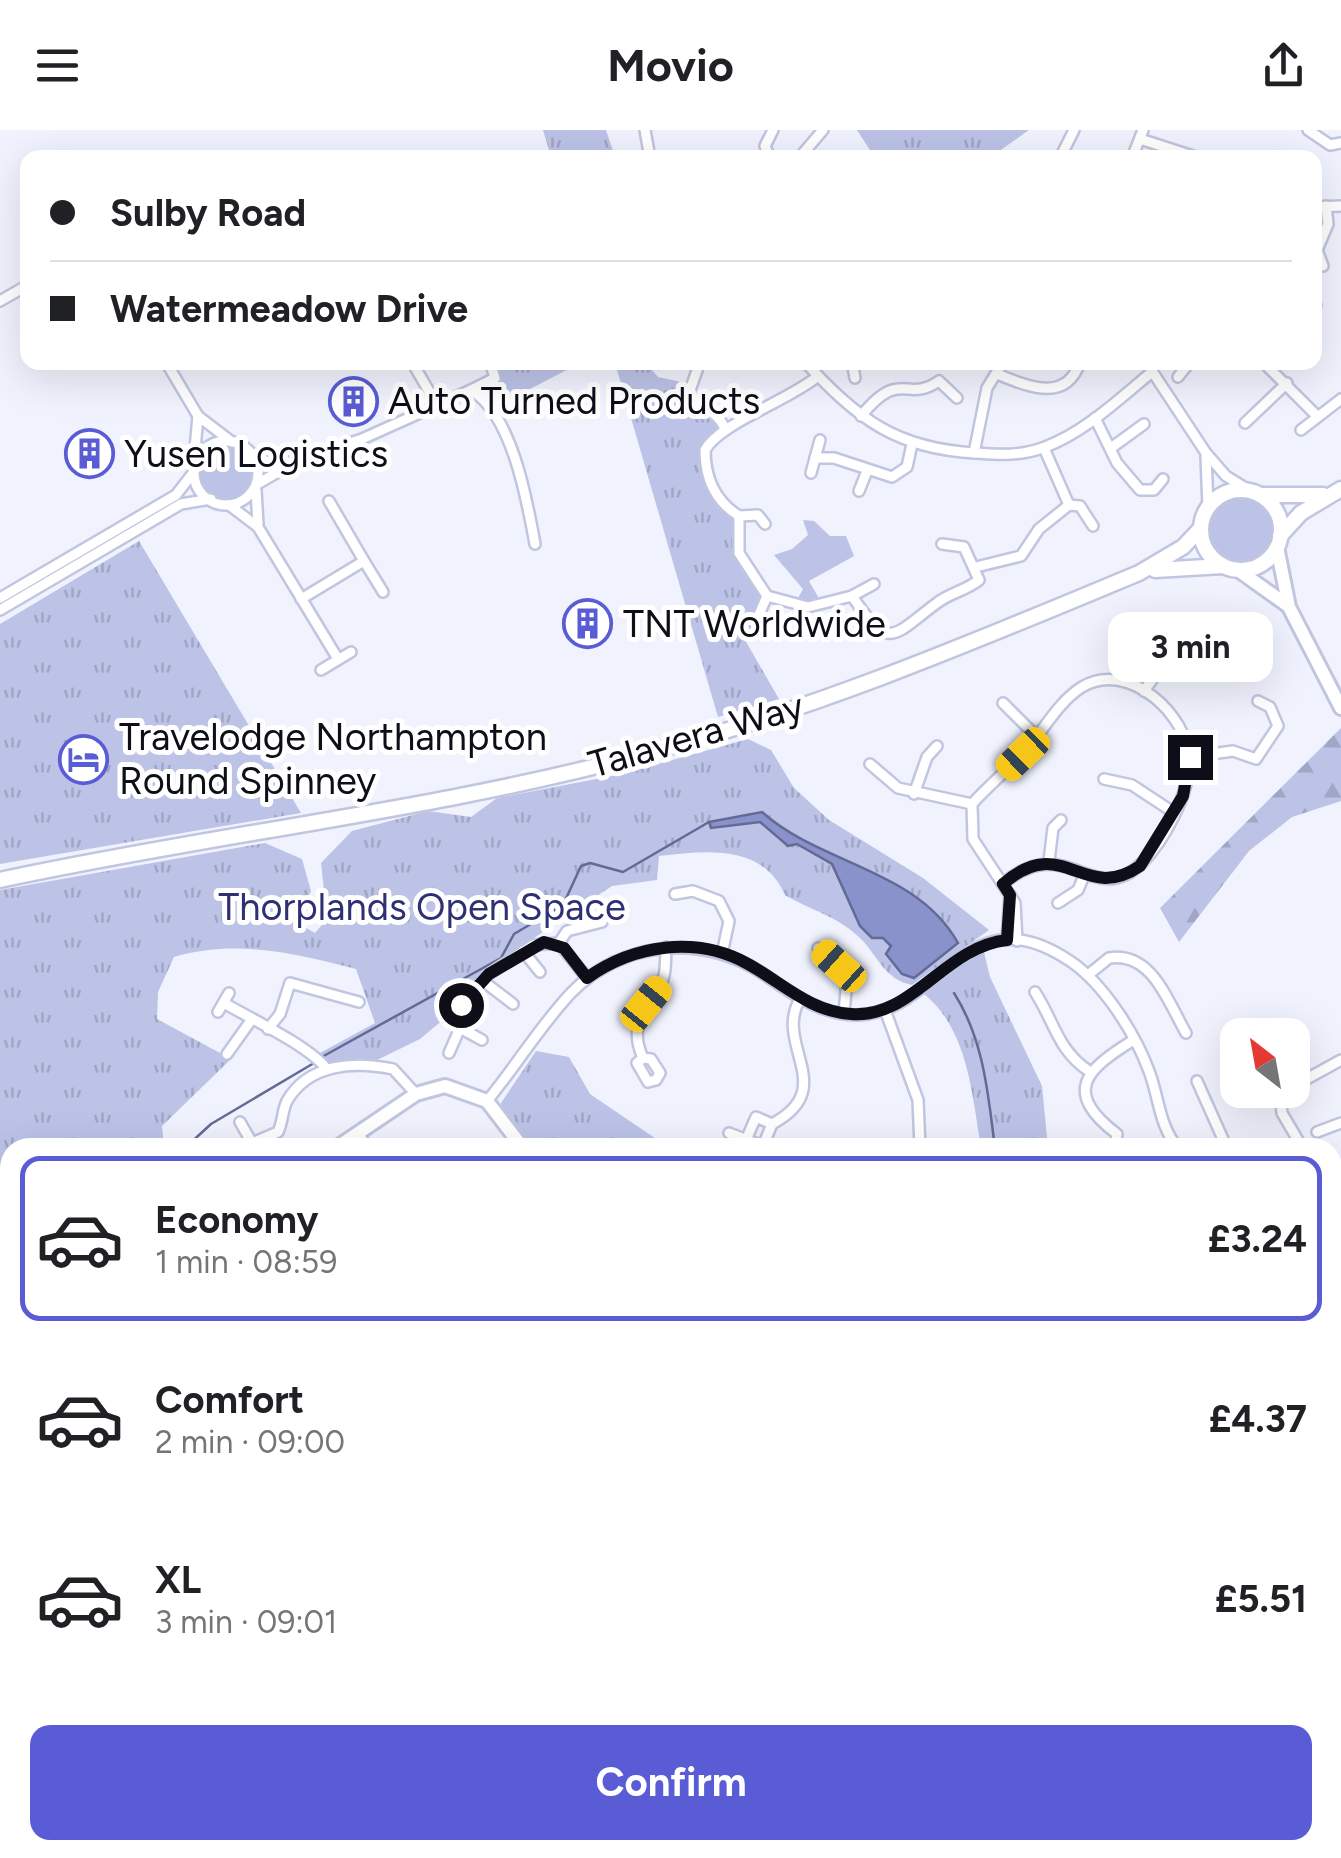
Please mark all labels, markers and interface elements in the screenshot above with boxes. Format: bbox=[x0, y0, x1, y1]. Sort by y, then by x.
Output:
icon: menu bbox=[30, 38, 85, 93]
text: Movio bbox=[607, 38, 734, 92]
icon: share bbox=[1256, 38, 1311, 93]
text: Sulby Road bbox=[110, 190, 306, 236]
text: Watermeadow Drive bbox=[110, 286, 468, 332]
building icon: Auto Turned Products bbox=[327, 375, 379, 427]
place label: Auto Turned Products bbox=[388, 378, 760, 424]
building icon: Yusen Logistics bbox=[63, 428, 115, 480]
place label: Yusen Logistics bbox=[124, 431, 388, 477]
building icon: TNT Worldwide bbox=[562, 598, 614, 650]
place label: TNT Worldwide bbox=[623, 601, 886, 647]
callout: 3 min bbox=[1108, 612, 1272, 682]
text: 3 min bbox=[1151, 628, 1230, 666]
street label: Talavera Way bbox=[583, 682, 809, 788]
place label: Travelodge Northampton Round Spinney bbox=[119, 714, 547, 804]
car bbox=[991, 722, 1055, 786]
hotel icon: Travelodge Northampton Round Spinney bbox=[58, 733, 110, 785]
route end bbox=[1168, 735, 1213, 780]
park label: Thorplands Open Space bbox=[218, 884, 626, 930]
car bbox=[807, 935, 871, 997]
car bbox=[615, 971, 677, 1037]
route start bbox=[439, 983, 484, 1028]
north arrow bbox=[1220, 1018, 1310, 1108]
map controls bbox=[1220, 1018, 1310, 1108]
icon: car bbox=[35, 1194, 125, 1284]
text: Economy bbox=[155, 1197, 318, 1243]
text: £3.24 bbox=[1208, 1216, 1307, 1262]
text: 1 min · 08:59 bbox=[155, 1243, 337, 1281]
icon: car bbox=[35, 1374, 125, 1464]
text: Comfort bbox=[155, 1377, 304, 1423]
text: £4.37 bbox=[1209, 1396, 1307, 1442]
text: 2 min · 09:00 bbox=[155, 1423, 345, 1461]
icon: car bbox=[35, 1554, 125, 1644]
text: XL bbox=[155, 1557, 201, 1603]
text: £5.51 bbox=[1215, 1576, 1307, 1622]
text: 3 min · 09:01 bbox=[155, 1603, 337, 1641]
button: Confirm bbox=[30, 1725, 1312, 1840]

